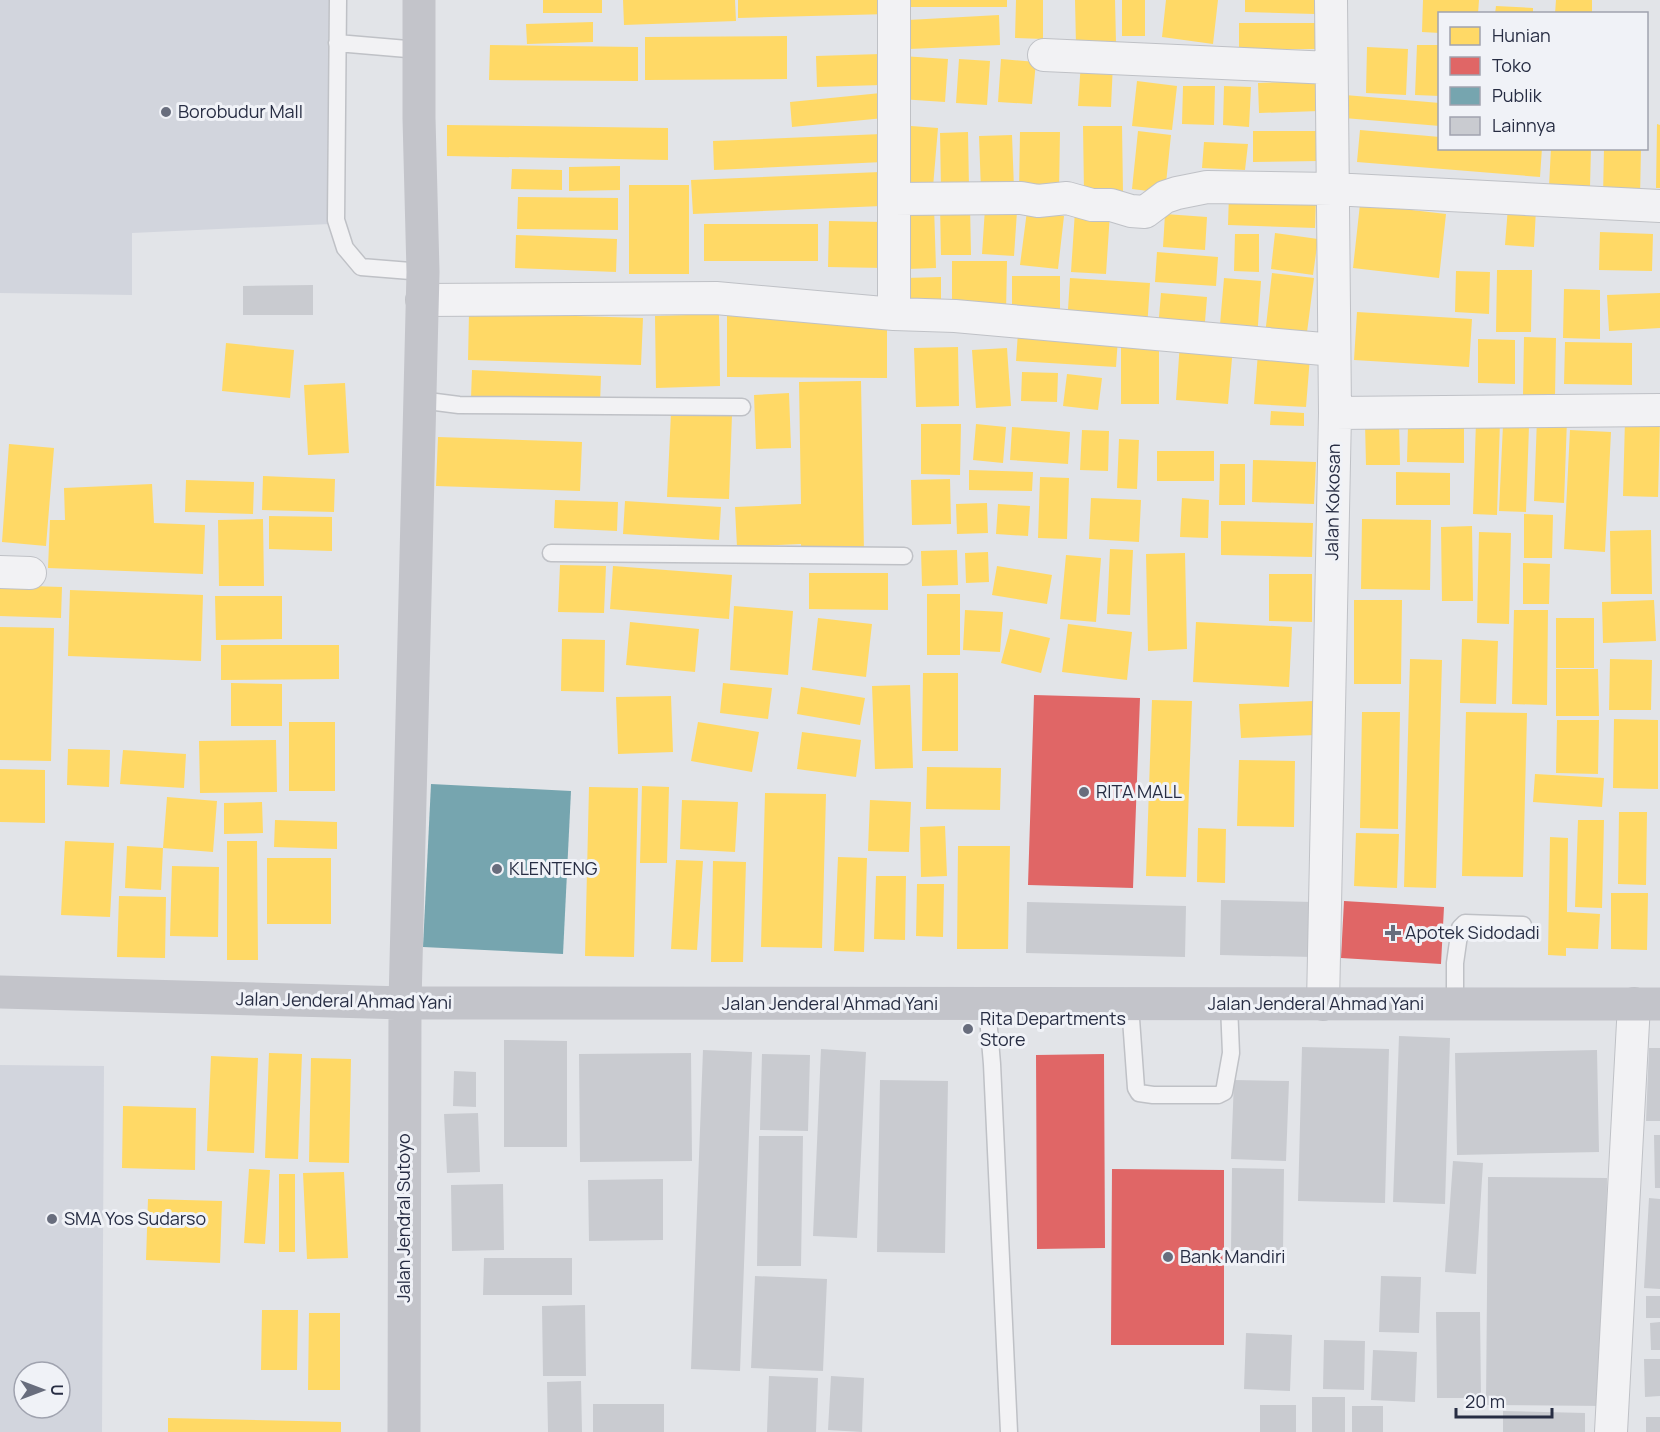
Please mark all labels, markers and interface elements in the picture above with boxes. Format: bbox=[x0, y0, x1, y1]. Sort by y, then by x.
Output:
legend bbox=[1438, 12, 1648, 150]
text: Hunian bbox=[1492, 23, 1551, 47]
text: Toko bbox=[1492, 53, 1531, 77]
text: Publik bbox=[1492, 83, 1543, 107]
place label: Borobudur Mall bbox=[178, 99, 303, 123]
marker: Borobudur Mall bbox=[159, 105, 173, 119]
text: Lainnya bbox=[1492, 113, 1556, 137]
street label: Jalan Kokosan bbox=[1319, 443, 1345, 561]
place label: RITA MALL bbox=[1096, 779, 1182, 803]
marker: RITA MALL bbox=[1077, 785, 1091, 799]
place label: KLENTENG bbox=[509, 856, 598, 880]
marker: KLENTENG bbox=[490, 862, 504, 876]
place label: Apotek Sidodadi bbox=[1405, 920, 1540, 944]
marker: Apotek Sidodadi bbox=[1386, 926, 1400, 940]
street label: Jalan Jenderal Ahmad Yani bbox=[236, 986, 452, 1014]
street label: Jalan Jenderal Ahmad Yani bbox=[722, 991, 938, 1015]
street label: Jalan Jenderal Ahmad Yani bbox=[1208, 991, 1424, 1015]
place label: Rita Departments Store bbox=[980, 1006, 1126, 1051]
marker: Rita Departments Store bbox=[961, 1022, 975, 1036]
street label: Jalan Jendral Sutoyo bbox=[391, 1133, 415, 1303]
place label: SMA Yos Sudarso bbox=[64, 1206, 206, 1230]
marker: SMA Yos Sudarso bbox=[45, 1212, 59, 1226]
place label: Bank Mandiri bbox=[1180, 1244, 1286, 1268]
marker: Bank Mandiri bbox=[1161, 1250, 1175, 1264]
north arrow bbox=[12, 1360, 72, 1420]
scale bar bbox=[1456, 1381, 1552, 1419]
text: U bbox=[46, 1384, 68, 1396]
text: 20 m bbox=[1465, 1389, 1505, 1413]

